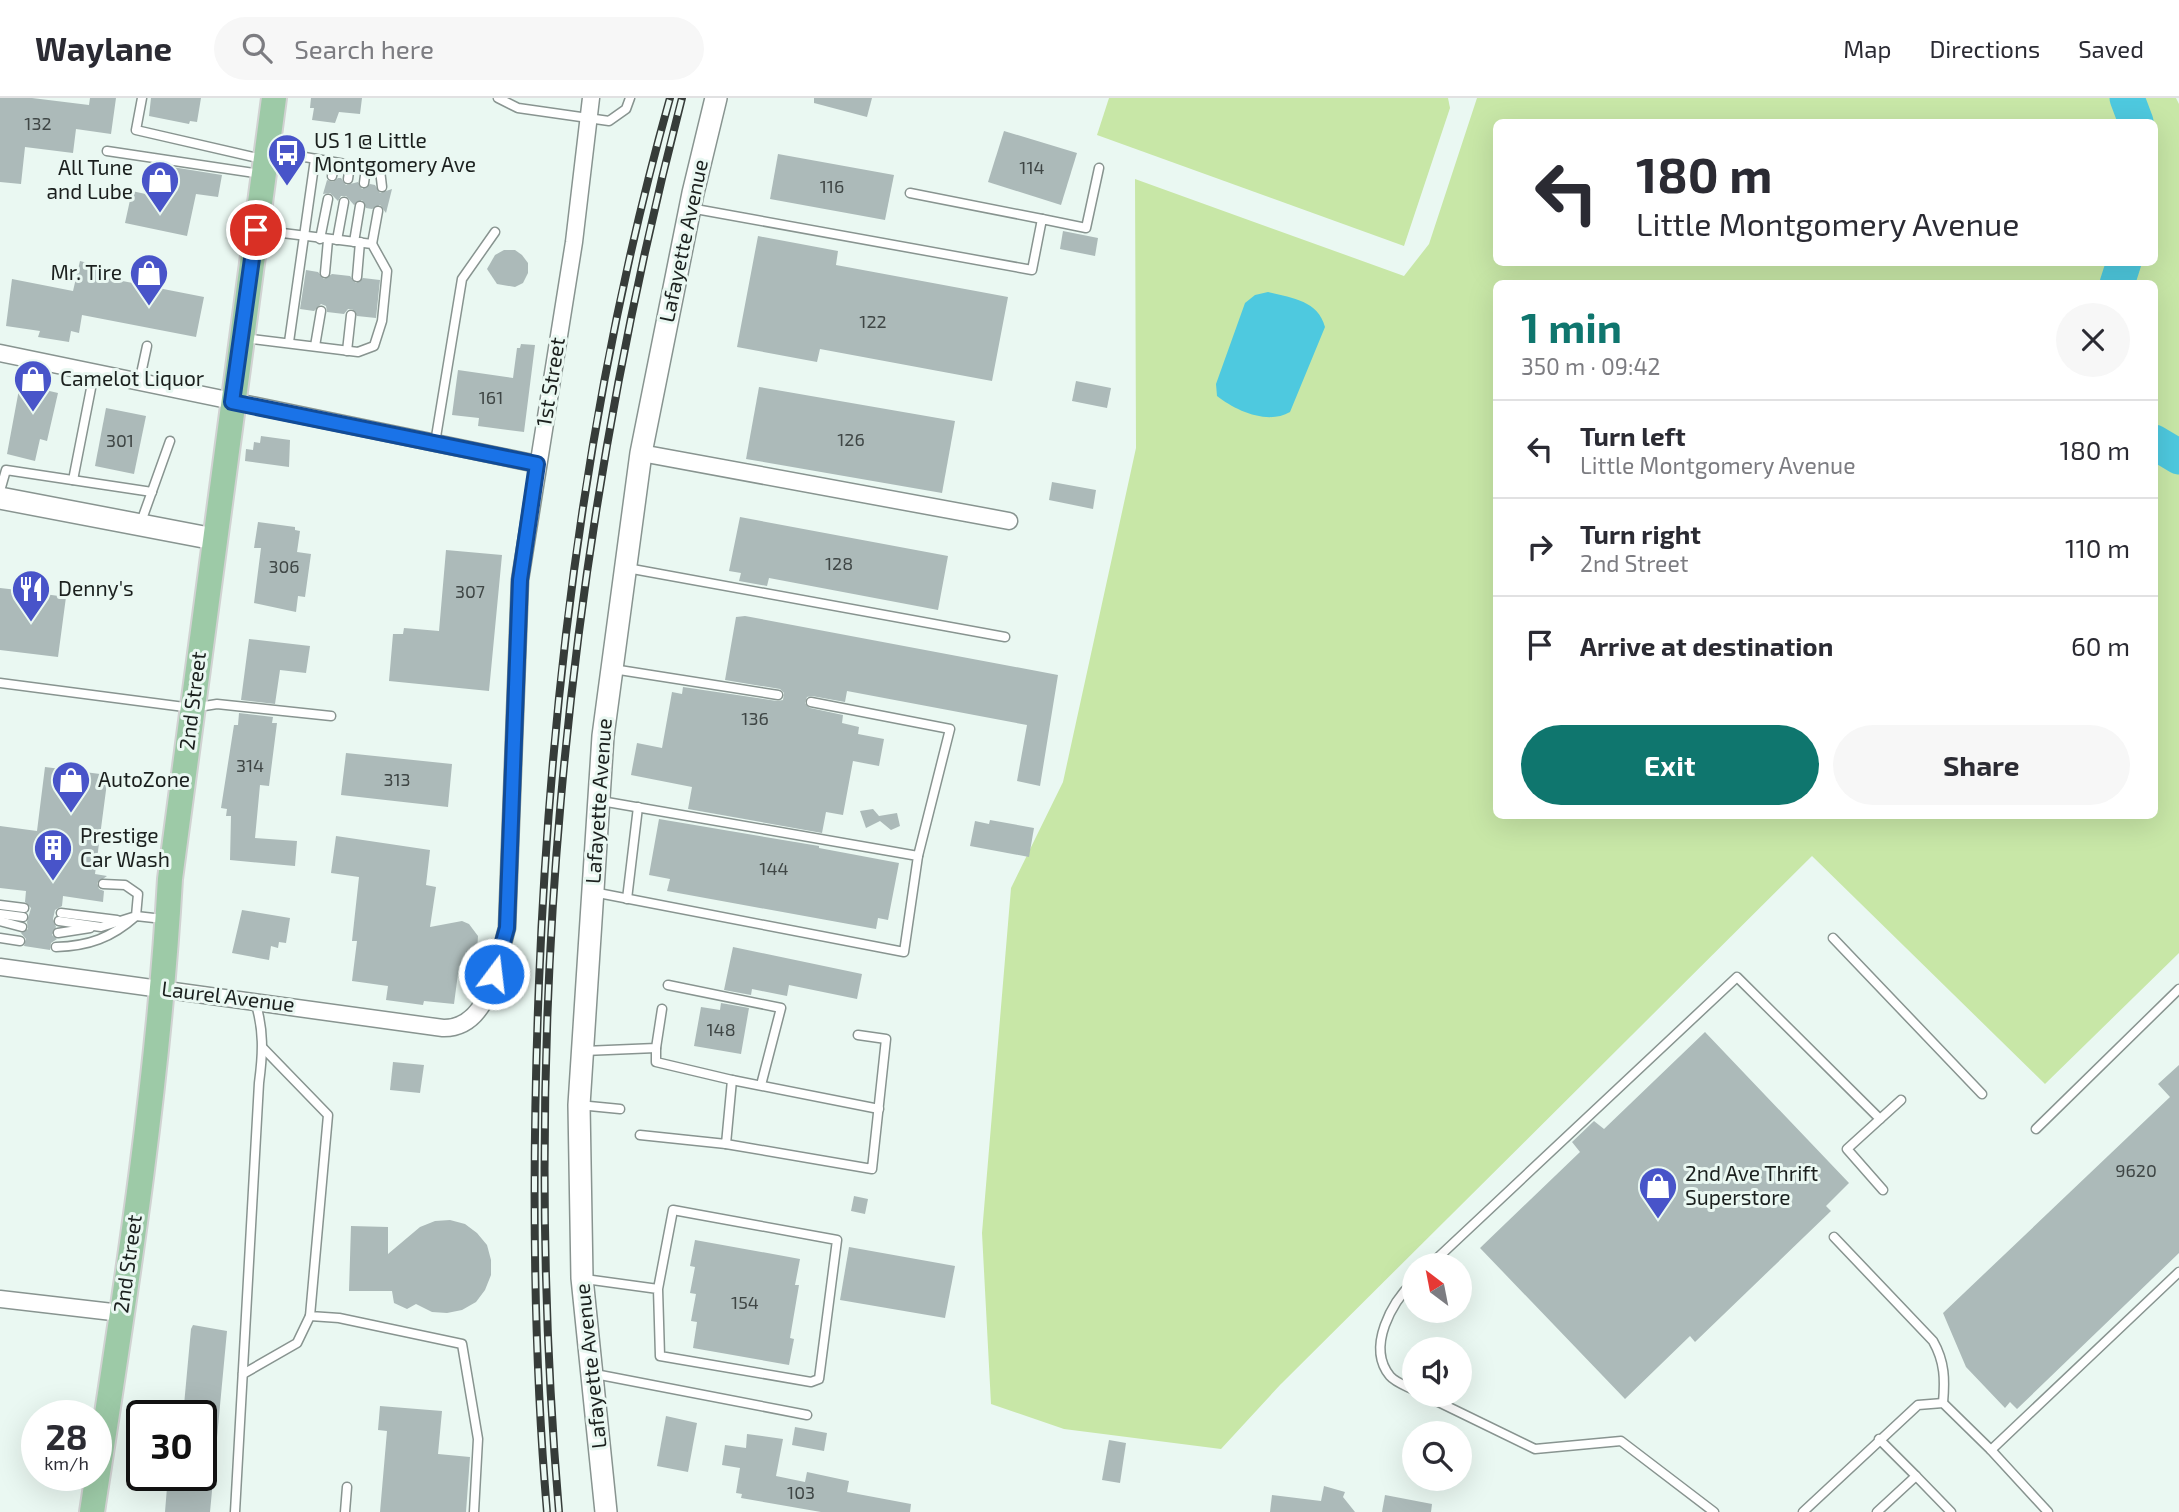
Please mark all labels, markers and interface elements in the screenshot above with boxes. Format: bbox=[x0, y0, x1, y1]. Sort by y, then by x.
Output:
search box bbox=[214, 17, 704, 80]
text: Waylane bbox=[35, 28, 172, 68]
icon: search bbox=[238, 29, 276, 67]
text: Search here bbox=[294, 33, 434, 64]
text: Map bbox=[1843, 34, 1891, 63]
text: Directions bbox=[1929, 34, 2040, 63]
text: Saved bbox=[2078, 34, 2144, 63]
house number: 132 bbox=[24, 112, 52, 134]
place label: US 1 @ Little Montgomery Ave bbox=[314, 127, 476, 176]
bus stop icon: US 1 @ Little Montgomery Ave bbox=[266, 132, 308, 187]
text: 180 m bbox=[1636, 144, 1772, 203]
icon: left bbox=[1521, 147, 1612, 238]
place label: All Tune and Lube bbox=[47, 154, 133, 203]
house number: 114 bbox=[1019, 156, 1045, 178]
street label: Lafayette Avenue bbox=[653, 157, 712, 324]
shop icon: All Tune and Lube bbox=[139, 159, 181, 214]
house number: 116 bbox=[820, 175, 844, 197]
pin bbox=[226, 200, 286, 260]
text: Little Montgomery Avenue bbox=[1636, 204, 2019, 242]
icon: arrive bbox=[237, 211, 275, 249]
shop icon: Mr. Tire bbox=[128, 252, 170, 307]
place label: Mr. Tire bbox=[50, 259, 122, 284]
text: 1 min bbox=[1521, 301, 1622, 351]
button: close bbox=[2056, 303, 2130, 377]
house number: 122 bbox=[859, 310, 887, 332]
street label: 1st Street bbox=[530, 335, 569, 428]
text: 350 m · 09:42 bbox=[1521, 352, 1660, 380]
shop icon: Camelot Liquor bbox=[12, 358, 54, 413]
place label: Camelot Liquor bbox=[60, 365, 205, 390]
house number: 161 bbox=[479, 386, 503, 408]
text: Turn left bbox=[1580, 420, 1686, 451]
house number: 126 bbox=[837, 428, 865, 450]
house number: 301 bbox=[106, 429, 134, 451]
icon: left bbox=[1521, 430, 1559, 468]
text: 180 m bbox=[2060, 434, 2130, 465]
text: Little Montgomery Avenue bbox=[1580, 451, 1856, 479]
text: Turn right bbox=[1580, 518, 1701, 549]
icon: right bbox=[1521, 528, 1559, 566]
text: 110 m bbox=[2065, 532, 2130, 563]
text: 2nd Street bbox=[1580, 549, 1689, 577]
house number: 128 bbox=[825, 552, 853, 574]
house number: 306 bbox=[268, 555, 300, 577]
restaurant icon: Denny's bbox=[10, 568, 52, 623]
place label: Denny's bbox=[58, 575, 134, 600]
house number: 307 bbox=[455, 580, 485, 602]
icon: arrive bbox=[1521, 626, 1559, 664]
text: Arrive at destination bbox=[1580, 630, 1833, 661]
text: 60 m bbox=[2071, 630, 2130, 661]
street label: 2nd Street bbox=[173, 650, 210, 752]
house number: 136 bbox=[741, 707, 769, 729]
street label: Lafayette Avenue bbox=[579, 717, 616, 885]
button: Exit bbox=[1521, 725, 1819, 805]
button: Share bbox=[1833, 725, 2130, 805]
house number: 314 bbox=[236, 754, 264, 776]
shop icon: AutoZone bbox=[50, 759, 92, 814]
place label: AutoZone bbox=[98, 766, 190, 791]
house number: 313 bbox=[383, 768, 411, 790]
place label: Prestige Car Wash bbox=[80, 822, 170, 871]
building icon: Prestige Car Wash bbox=[32, 827, 74, 882]
house number: 144 bbox=[759, 857, 789, 879]
position arrow bbox=[457, 937, 531, 1011]
street label: Laurel Avenue bbox=[160, 975, 296, 1016]
house number: 148 bbox=[706, 1018, 736, 1040]
house number: 9620 bbox=[2115, 1159, 2157, 1181]
place label: 2nd Ave Thrift Superstore bbox=[1685, 1160, 1818, 1209]
shop icon: 2nd Ave Thrift Superstore bbox=[1637, 1165, 1679, 1220]
street label: 2nd Street bbox=[107, 1213, 146, 1315]
north arrow bbox=[1402, 1253, 1472, 1323]
map controls bbox=[1402, 1253, 1472, 1491]
street label: Lafayette Avenue bbox=[568, 1282, 611, 1450]
house number: 154 bbox=[731, 1291, 759, 1313]
button: sound bbox=[1402, 1337, 1472, 1407]
speed limit sign: 30 bbox=[126, 1400, 217, 1491]
text: 28 bbox=[45, 1415, 88, 1457]
button: search bbox=[1402, 1421, 1472, 1491]
text: km/h bbox=[44, 1452, 89, 1474]
house number: 103 bbox=[787, 1481, 815, 1503]

